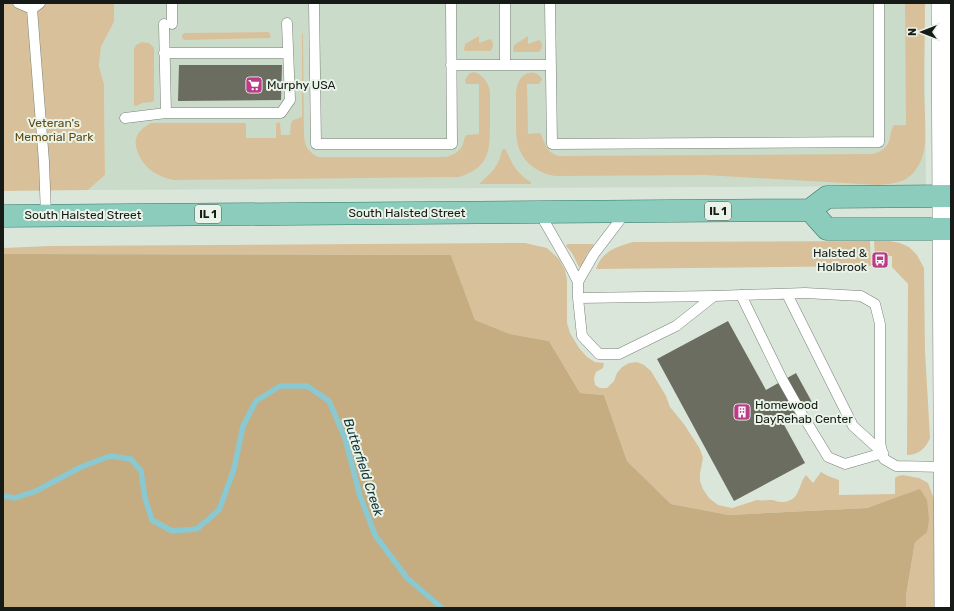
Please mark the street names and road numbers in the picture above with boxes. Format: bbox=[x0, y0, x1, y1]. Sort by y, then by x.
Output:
road number: IL 1 bbox=[705, 202, 731, 220]
road number: IL 1 bbox=[195, 205, 221, 223]
street label: South Halsted Street bbox=[349, 206, 466, 220]
street label: South Halsted Street bbox=[25, 208, 142, 222]

